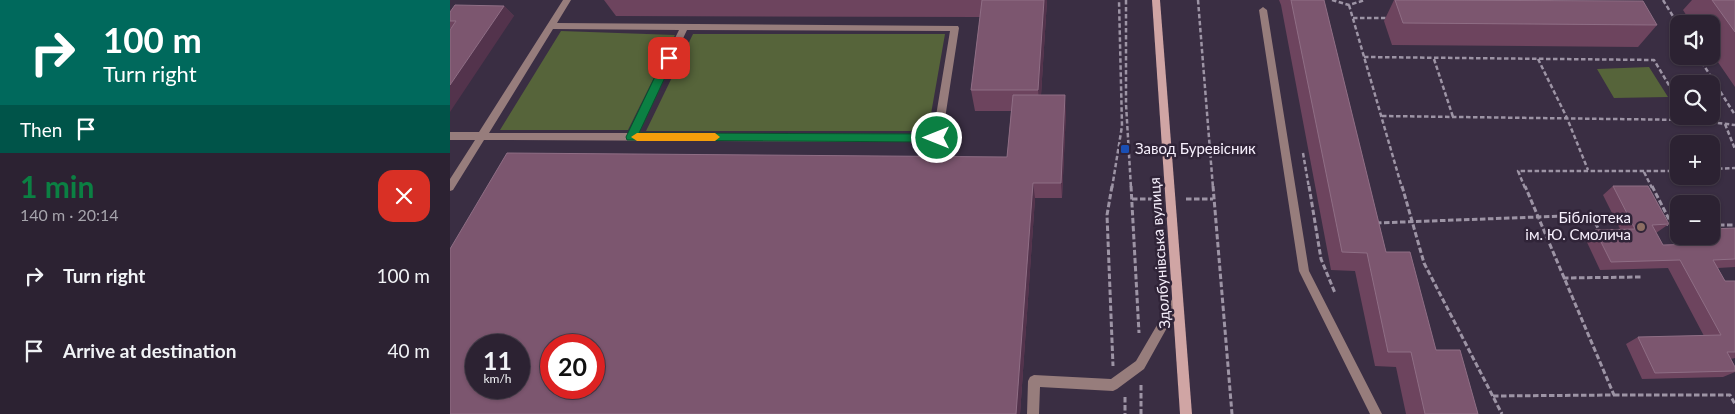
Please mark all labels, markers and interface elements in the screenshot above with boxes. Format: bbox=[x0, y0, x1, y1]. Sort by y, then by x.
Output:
map controls bbox=[1670, 15, 1720, 245]
button: sound bbox=[1670, 15, 1720, 65]
text: 100 m bbox=[103, 18, 202, 60]
icon: right bbox=[20, 20, 85, 85]
pin bbox=[648, 37, 690, 79]
icon: arrive bbox=[655, 44, 683, 72]
text: Turn right bbox=[103, 60, 197, 87]
button: search bbox=[1670, 75, 1720, 125]
position arrow bbox=[910, 111, 962, 163]
icon: arrive bbox=[72, 115, 100, 143]
text: Then bbox=[20, 118, 62, 141]
button: + bbox=[1670, 135, 1720, 185]
place label: Завод Буревісник bbox=[1135, 139, 1256, 157]
marker: Завод Буревісник bbox=[1119, 143, 1131, 155]
text: 1 min bbox=[20, 168, 94, 204]
button: close bbox=[378, 170, 430, 222]
street label: Здолбунівська вулиця bbox=[1145, 177, 1173, 329]
button: − bbox=[1670, 195, 1720, 245]
text: 140 m · 20:14 bbox=[20, 205, 119, 224]
place label: Бібліотека ім. Ю. Смолича bbox=[1525, 208, 1631, 243]
marker: Бібліотека ім. Ю. Смолича bbox=[1635, 221, 1647, 233]
icon: right bbox=[20, 262, 48, 290]
text: Turn right bbox=[63, 264, 145, 287]
text: 100 m bbox=[376, 264, 430, 287]
speed limit sign: 20 bbox=[540, 334, 605, 399]
icon: arrive bbox=[20, 337, 48, 365]
text: Arrive at destination bbox=[63, 339, 236, 362]
text: 40 m bbox=[387, 339, 430, 362]
text: 11 bbox=[483, 345, 512, 375]
text: km/h bbox=[483, 371, 512, 386]

